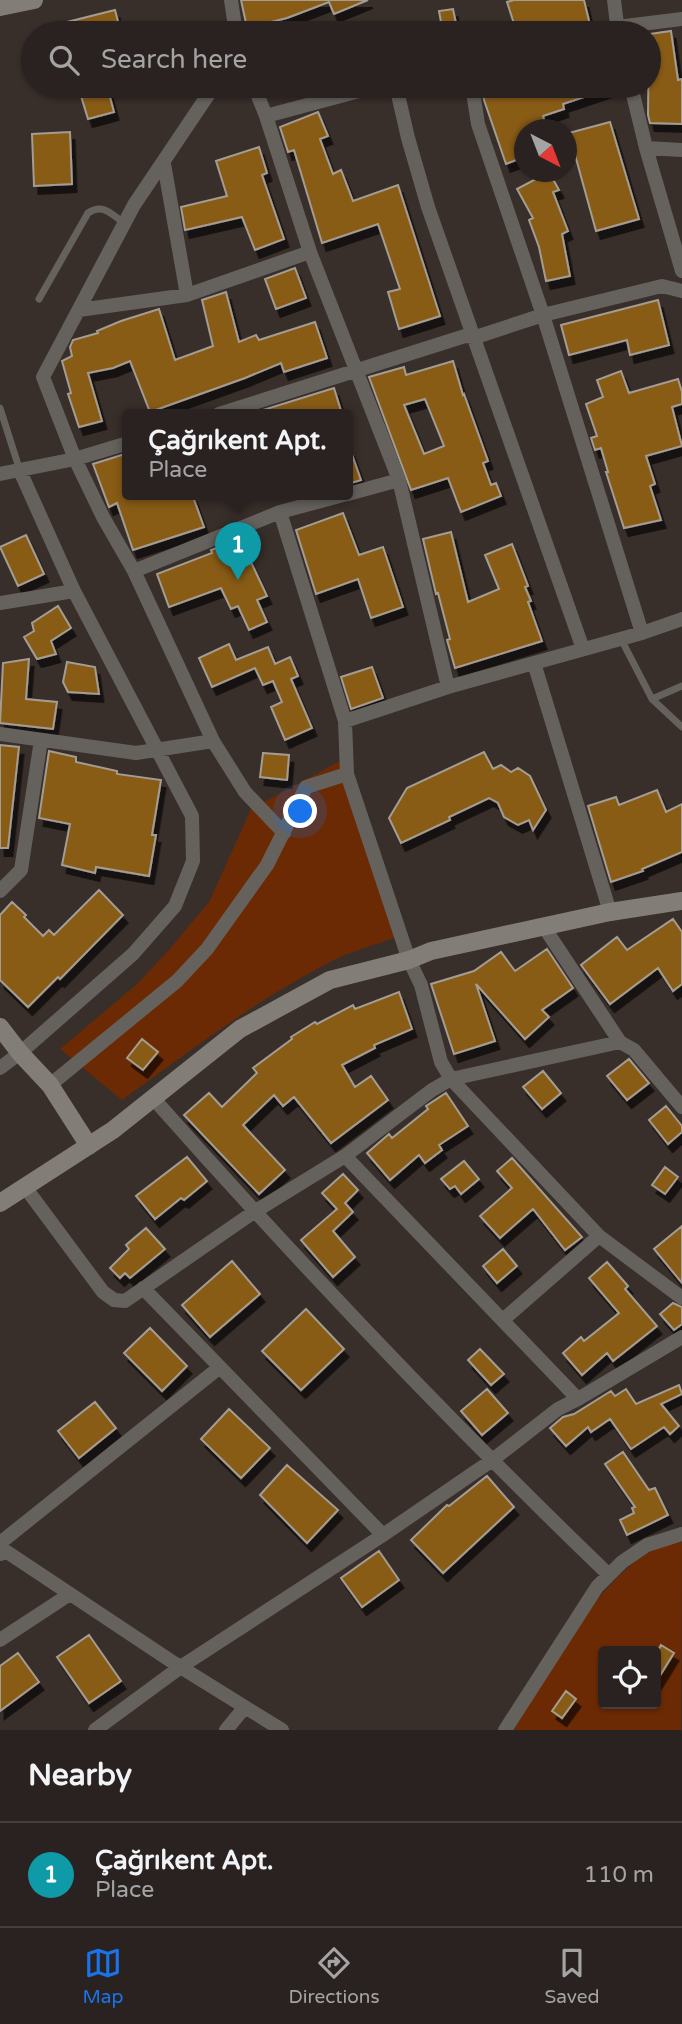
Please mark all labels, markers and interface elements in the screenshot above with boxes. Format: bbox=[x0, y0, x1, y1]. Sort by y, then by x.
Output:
search box bbox=[21, 21, 661, 98]
icon: search bbox=[45, 41, 83, 79]
text: Search here bbox=[101, 44, 247, 75]
north arrow bbox=[514, 119, 577, 182]
popup bbox=[122, 409, 353, 500]
text: Çağrıkent Apt. bbox=[148, 425, 327, 456]
text: Place bbox=[148, 456, 207, 484]
pin: 1 bbox=[215, 522, 261, 580]
your location bbox=[283, 794, 317, 828]
map controls bbox=[598, 1646, 661, 1709]
button: locate bbox=[598, 1646, 661, 1709]
text: Nearby bbox=[28, 1757, 132, 1794]
text: Çağrıkent Apt. bbox=[95, 1845, 274, 1876]
text: 1 bbox=[44, 1861, 58, 1889]
text: 110 m bbox=[584, 1861, 654, 1889]
text: Place bbox=[95, 1876, 154, 1904]
tab: Map bbox=[83, 1944, 124, 2008]
tab: Directions bbox=[289, 1944, 380, 2008]
tab: Saved bbox=[545, 1944, 599, 2008]

